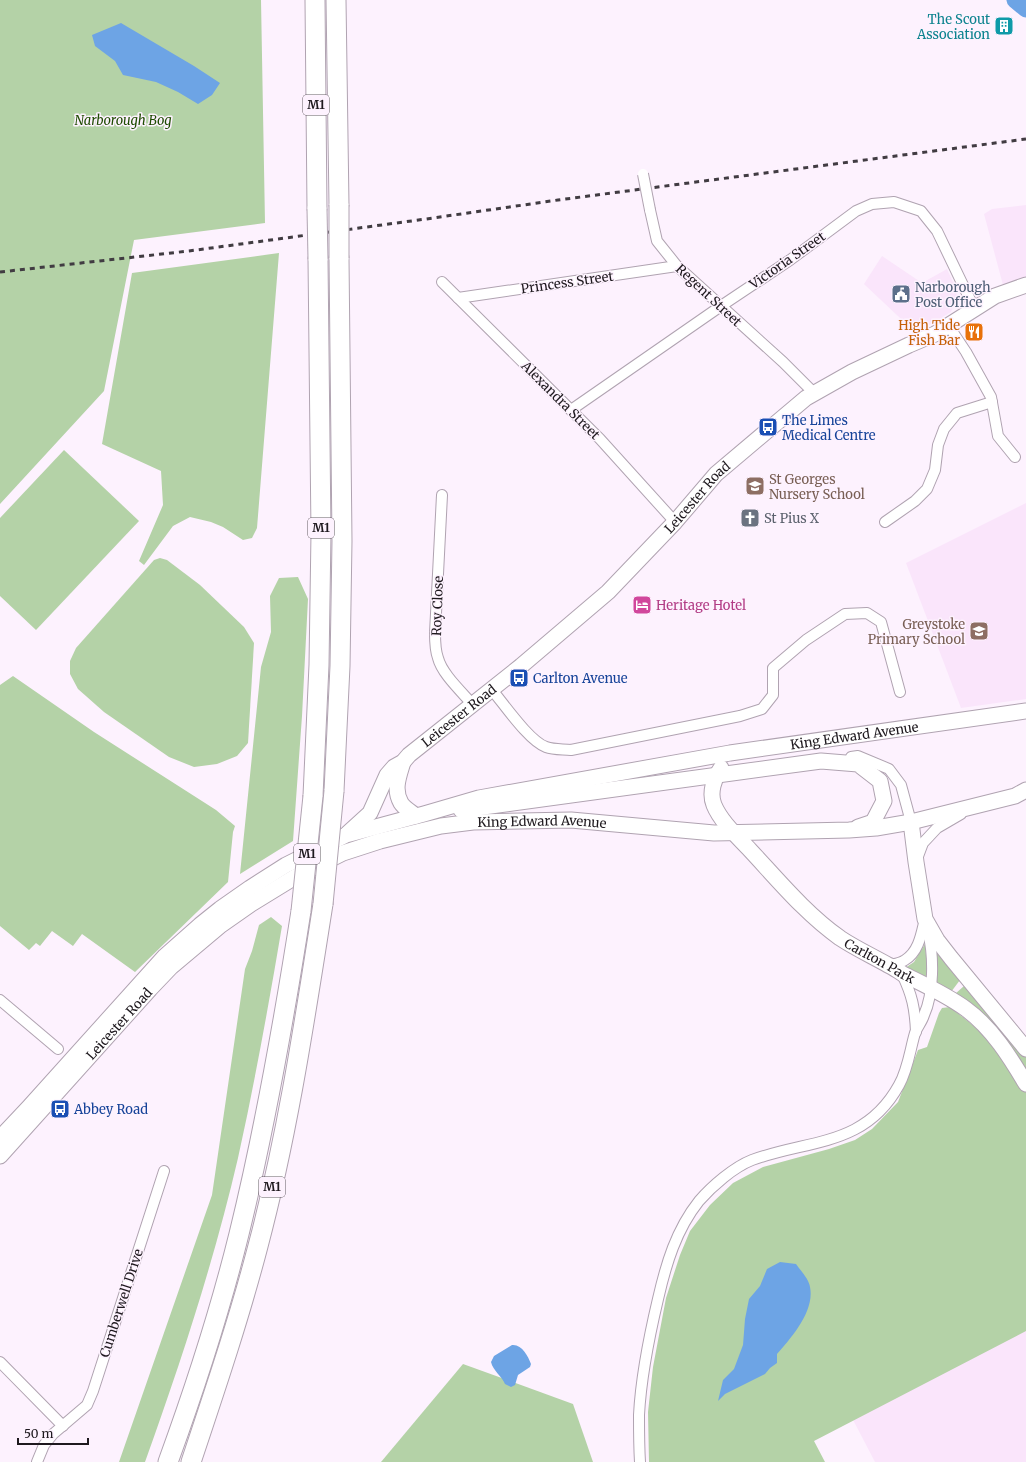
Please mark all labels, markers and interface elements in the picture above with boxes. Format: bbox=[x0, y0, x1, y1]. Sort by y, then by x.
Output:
place label: The Scout Association bbox=[916, 11, 990, 43]
building icon: The Scout Association bbox=[993, 15, 1015, 37]
road number: M1 bbox=[303, 95, 329, 115]
park label: Narborough Bog bbox=[74, 112, 172, 129]
street label: Victoria Street bbox=[745, 228, 829, 293]
street label: Regent Street bbox=[672, 260, 745, 330]
street label: Princess Street bbox=[520, 268, 614, 297]
place label: Narborough Post Office bbox=[915, 279, 991, 311]
public building icon: Narborough Post Office bbox=[890, 283, 912, 305]
place label: High Tide Fish Bar bbox=[898, 317, 960, 349]
restaurant icon: High Tide Fish Bar bbox=[963, 321, 985, 343]
street label: Alexandra Street bbox=[517, 357, 604, 443]
place label: The Limes Medical Centre bbox=[782, 412, 876, 444]
bus stop icon: The Limes Medical Centre bbox=[757, 416, 779, 438]
street label: Leicester Road bbox=[661, 458, 734, 537]
place label: St Georges Nursery School bbox=[769, 471, 865, 503]
school or university icon: St Georges Nursery School bbox=[744, 475, 766, 497]
church icon: St Pius X bbox=[739, 507, 761, 529]
place label: St Pius X bbox=[764, 510, 820, 527]
road number: M1 bbox=[308, 518, 334, 538]
street label: Roy Close bbox=[428, 575, 447, 636]
hotel icon: Heritage Hotel bbox=[631, 594, 653, 616]
place label: Heritage Hotel bbox=[656, 597, 746, 614]
place label: Greystoke Primary School bbox=[868, 616, 965, 648]
school or university icon: Greystoke Primary School bbox=[968, 620, 990, 642]
bus stop icon: Carlton Avenue bbox=[508, 667, 530, 689]
place label: Carlton Avenue bbox=[533, 670, 628, 687]
street label: Leicester Road bbox=[418, 681, 500, 751]
street label: King Edward Avenue bbox=[789, 718, 920, 753]
street label: King Edward Avenue bbox=[477, 812, 607, 832]
road number: M1 bbox=[294, 844, 320, 864]
street label: Carlton Park bbox=[841, 935, 918, 988]
street label: Leicester Road bbox=[83, 984, 156, 1063]
bus stop icon: Abbey Road bbox=[49, 1098, 71, 1120]
place label: Abbey Road bbox=[73, 1101, 148, 1118]
road number: M1 bbox=[259, 1177, 285, 1197]
street label: Cumberwell Drive bbox=[96, 1247, 147, 1359]
scale bar bbox=[18, 1420, 88, 1446]
text: 50 m bbox=[24, 1426, 53, 1441]

